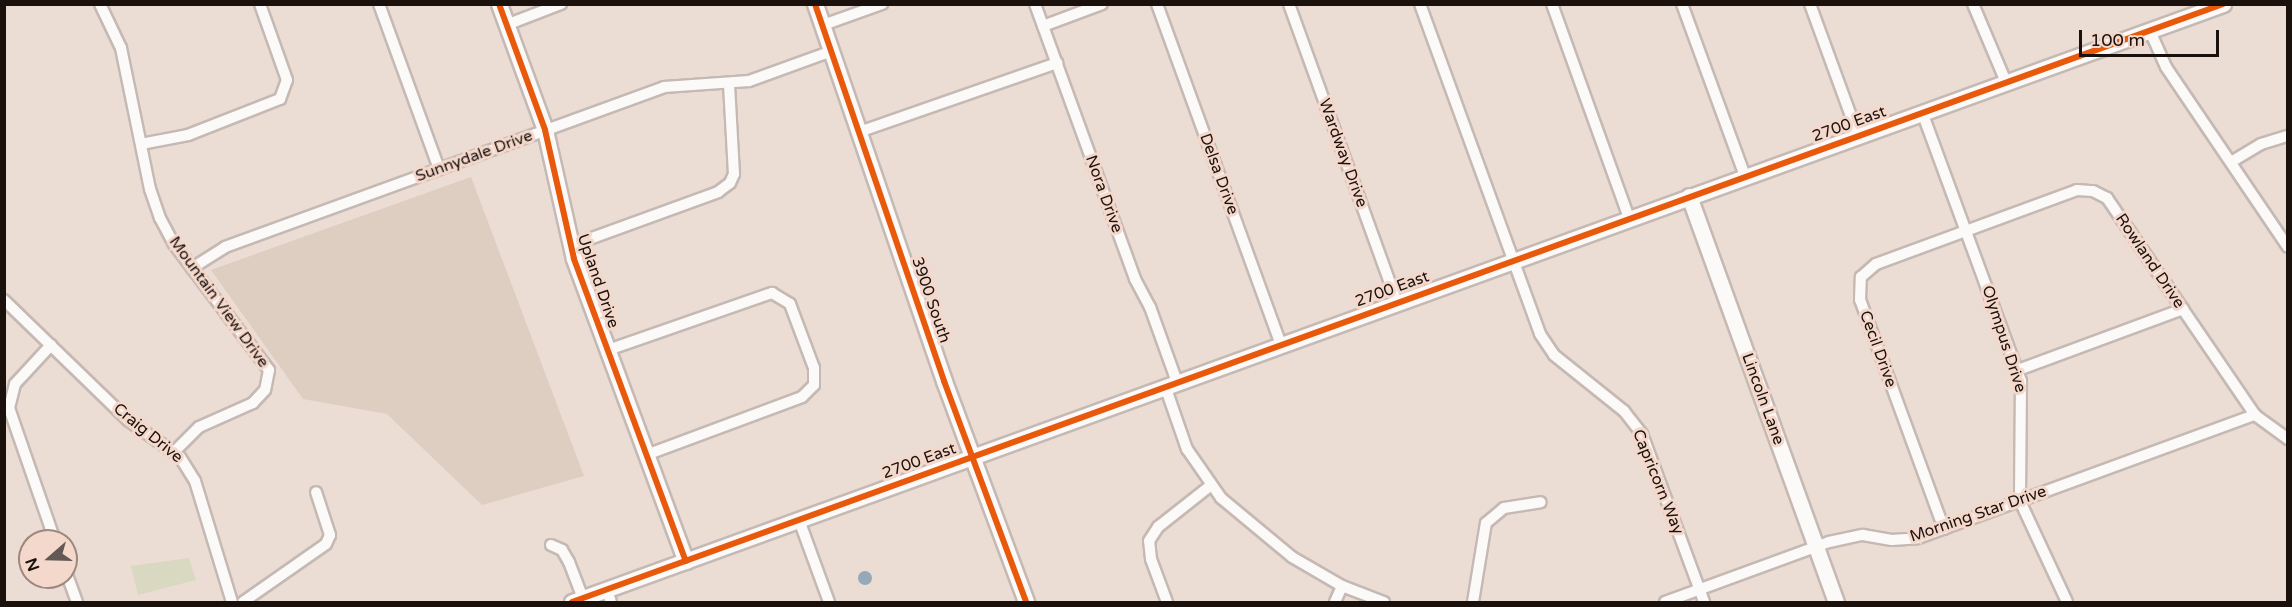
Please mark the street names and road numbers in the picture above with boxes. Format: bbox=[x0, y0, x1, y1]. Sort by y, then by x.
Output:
street label: Wardway Drive bbox=[1314, 96, 1372, 210]
street label: 2700 East bbox=[1809, 102, 1889, 146]
street label: Sunnydale Drive bbox=[413, 126, 535, 186]
street label: Delsa Drive bbox=[1195, 131, 1243, 217]
street label: Nora Drive bbox=[1081, 153, 1127, 235]
street label: Rowland Drive bbox=[2111, 210, 2189, 312]
street label: Upland Drive bbox=[573, 231, 623, 331]
street label: Mountain View Drive bbox=[165, 233, 273, 371]
street label: 3900 South bbox=[907, 255, 955, 345]
street label: 2700 East bbox=[1352, 267, 1432, 311]
street label: Olympus Drive bbox=[1978, 283, 2030, 395]
street label: Cecil Drive bbox=[1855, 308, 1901, 390]
street label: Lincoln Lane bbox=[1738, 351, 1788, 447]
street label: Craig Drive bbox=[109, 399, 187, 467]
street label: Capricorn Way bbox=[1628, 427, 1688, 537]
street label: 2700 East bbox=[879, 439, 959, 483]
street label: Morning Star Drive bbox=[1907, 482, 2049, 546]

